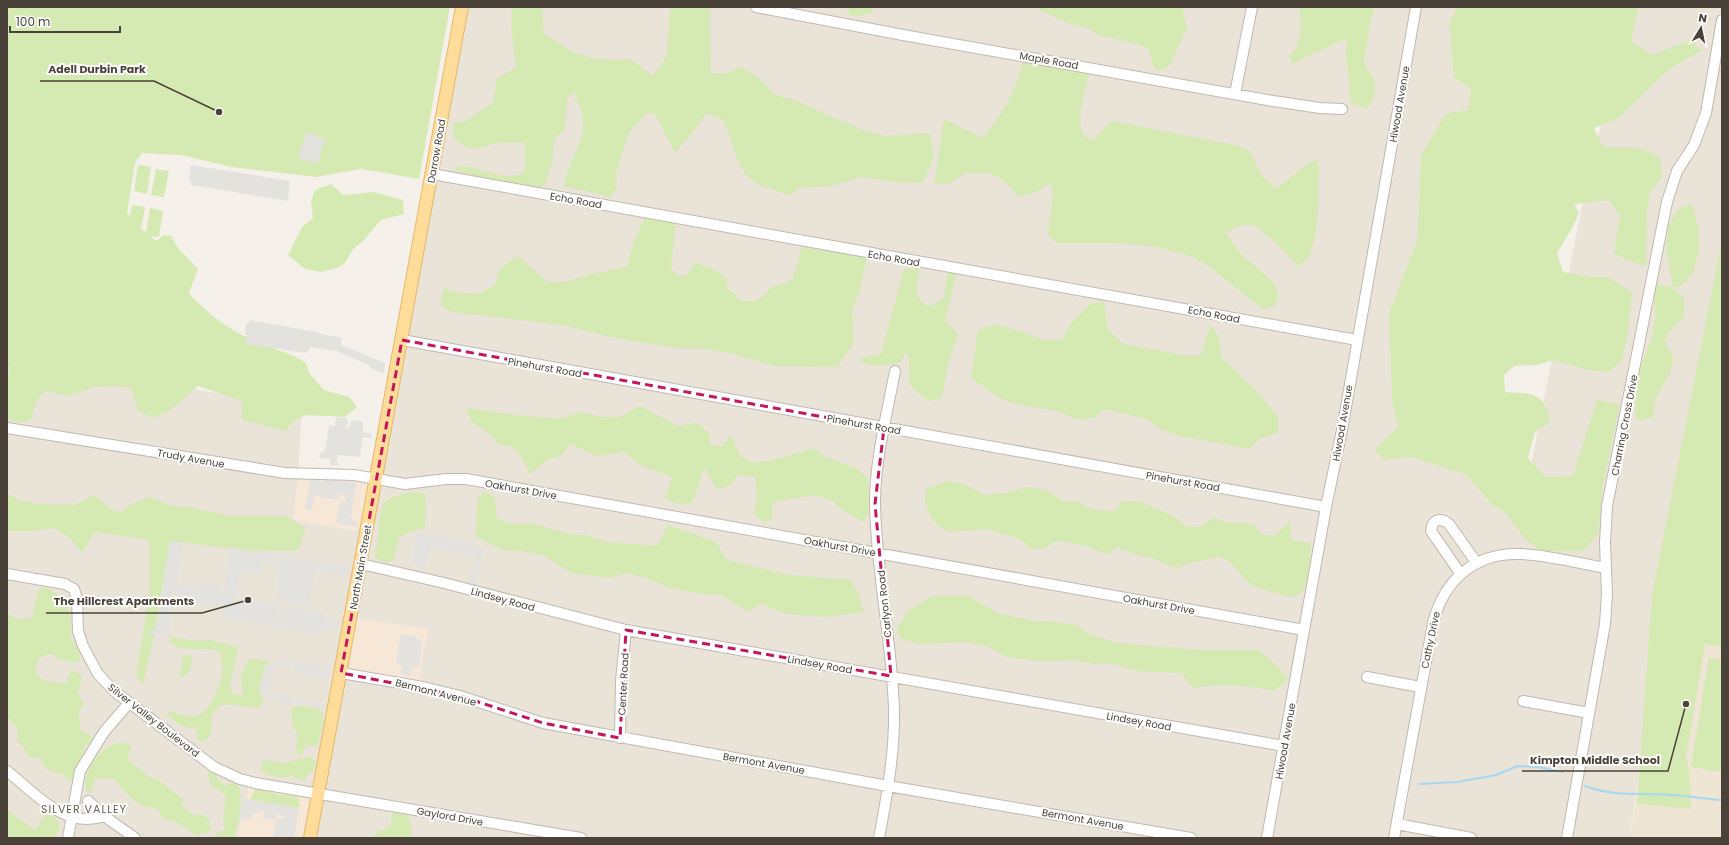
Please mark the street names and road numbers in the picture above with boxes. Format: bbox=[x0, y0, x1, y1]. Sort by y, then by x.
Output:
street label: Maple Road bbox=[1018, 48, 1079, 73]
street label: Hiwood Avenue bbox=[1385, 65, 1414, 143]
street label: Darrow Road bbox=[424, 118, 449, 184]
street label: Echo Road bbox=[549, 189, 603, 212]
street label: Echo Road bbox=[867, 247, 921, 270]
street label: Echo Road bbox=[1187, 302, 1241, 327]
street label: Pinehurst Road bbox=[507, 354, 583, 381]
street label: Charring Cross Drive bbox=[1607, 373, 1642, 477]
street label: Hiwood Avenue bbox=[1328, 384, 1357, 462]
street label: Pinehurst Road bbox=[826, 411, 902, 438]
street label: Trudy Avenue bbox=[156, 445, 226, 472]
street label: Pinehurst Road bbox=[1145, 468, 1221, 495]
street label: Oakhurst Drive bbox=[484, 476, 558, 503]
street label: North Main Street bbox=[346, 523, 375, 611]
street label: Oakhurst Drive bbox=[803, 533, 877, 560]
street label: Carlyon Road bbox=[873, 569, 895, 638]
street label: Lindsey Road bbox=[469, 584, 537, 615]
street label: Oakhurst Drive bbox=[1122, 591, 1196, 618]
street label: Cathy Drive bbox=[1417, 610, 1444, 670]
street label: Lindsey Road bbox=[786, 651, 854, 678]
street label: Center Road bbox=[614, 652, 633, 716]
street label: Bermont Avenue bbox=[394, 675, 478, 710]
street label: Silver Valley Boulevard bbox=[105, 680, 203, 761]
street label: Hiwood Avenue bbox=[1271, 702, 1300, 780]
street label: Lindsey Road bbox=[1105, 708, 1173, 735]
street label: Bermont Avenue bbox=[722, 749, 806, 778]
street label: Gaylord Drive bbox=[415, 803, 484, 830]
street label: Bermont Avenue bbox=[1041, 805, 1125, 834]

